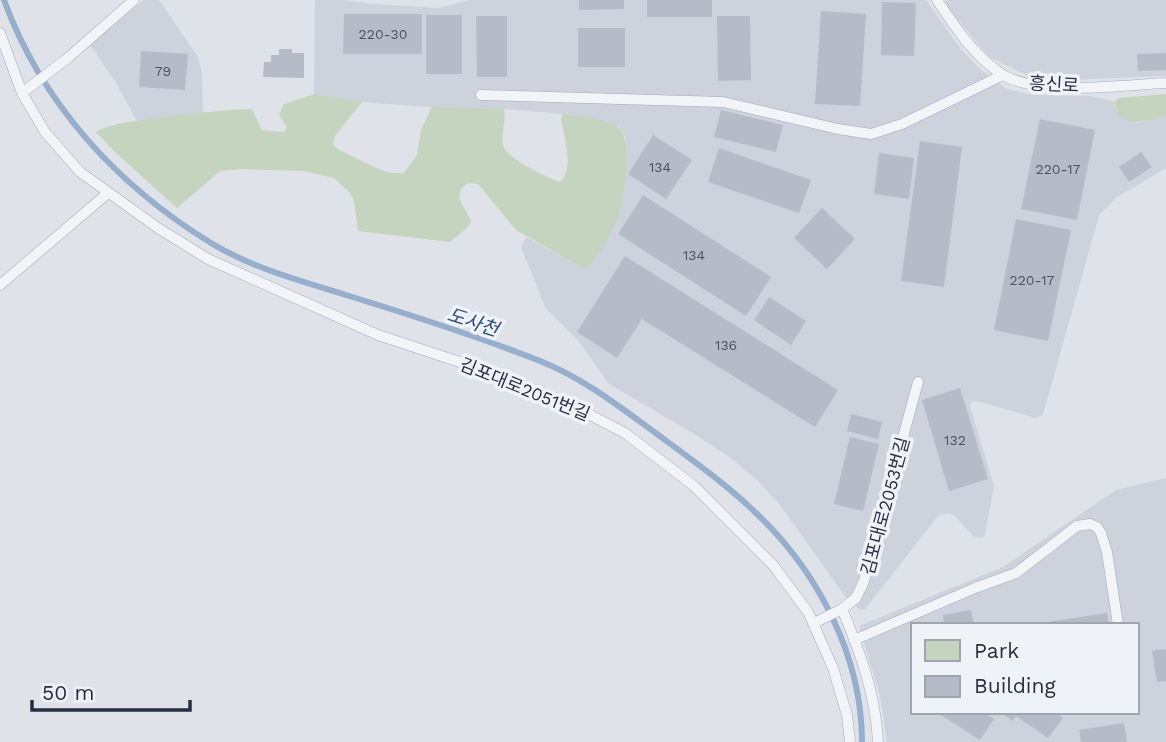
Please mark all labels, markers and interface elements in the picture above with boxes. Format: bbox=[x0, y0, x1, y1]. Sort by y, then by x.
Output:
house number: 220-30 bbox=[359, 26, 407, 42]
house number: 79 bbox=[155, 63, 171, 79]
street label: 흥신로 bbox=[1029, 72, 1079, 96]
house number: 134 bbox=[649, 159, 671, 175]
house number: 220-17 bbox=[1036, 161, 1081, 177]
house number: 134 bbox=[683, 247, 705, 263]
house number: 220-17 bbox=[1010, 272, 1055, 288]
water label: 도사천 bbox=[445, 303, 503, 342]
house number: 136 bbox=[715, 337, 737, 353]
street label: 김포대로2051번길 bbox=[457, 353, 593, 425]
house number: 132 bbox=[944, 432, 966, 448]
street label: 김포대로2053번길 bbox=[856, 435, 914, 577]
legend bbox=[911, 623, 1138, 714]
text: Park bbox=[974, 638, 1019, 663]
scale bar bbox=[32, 668, 189, 712]
text: Building bbox=[974, 673, 1056, 698]
text: 50 m bbox=[42, 680, 94, 705]

